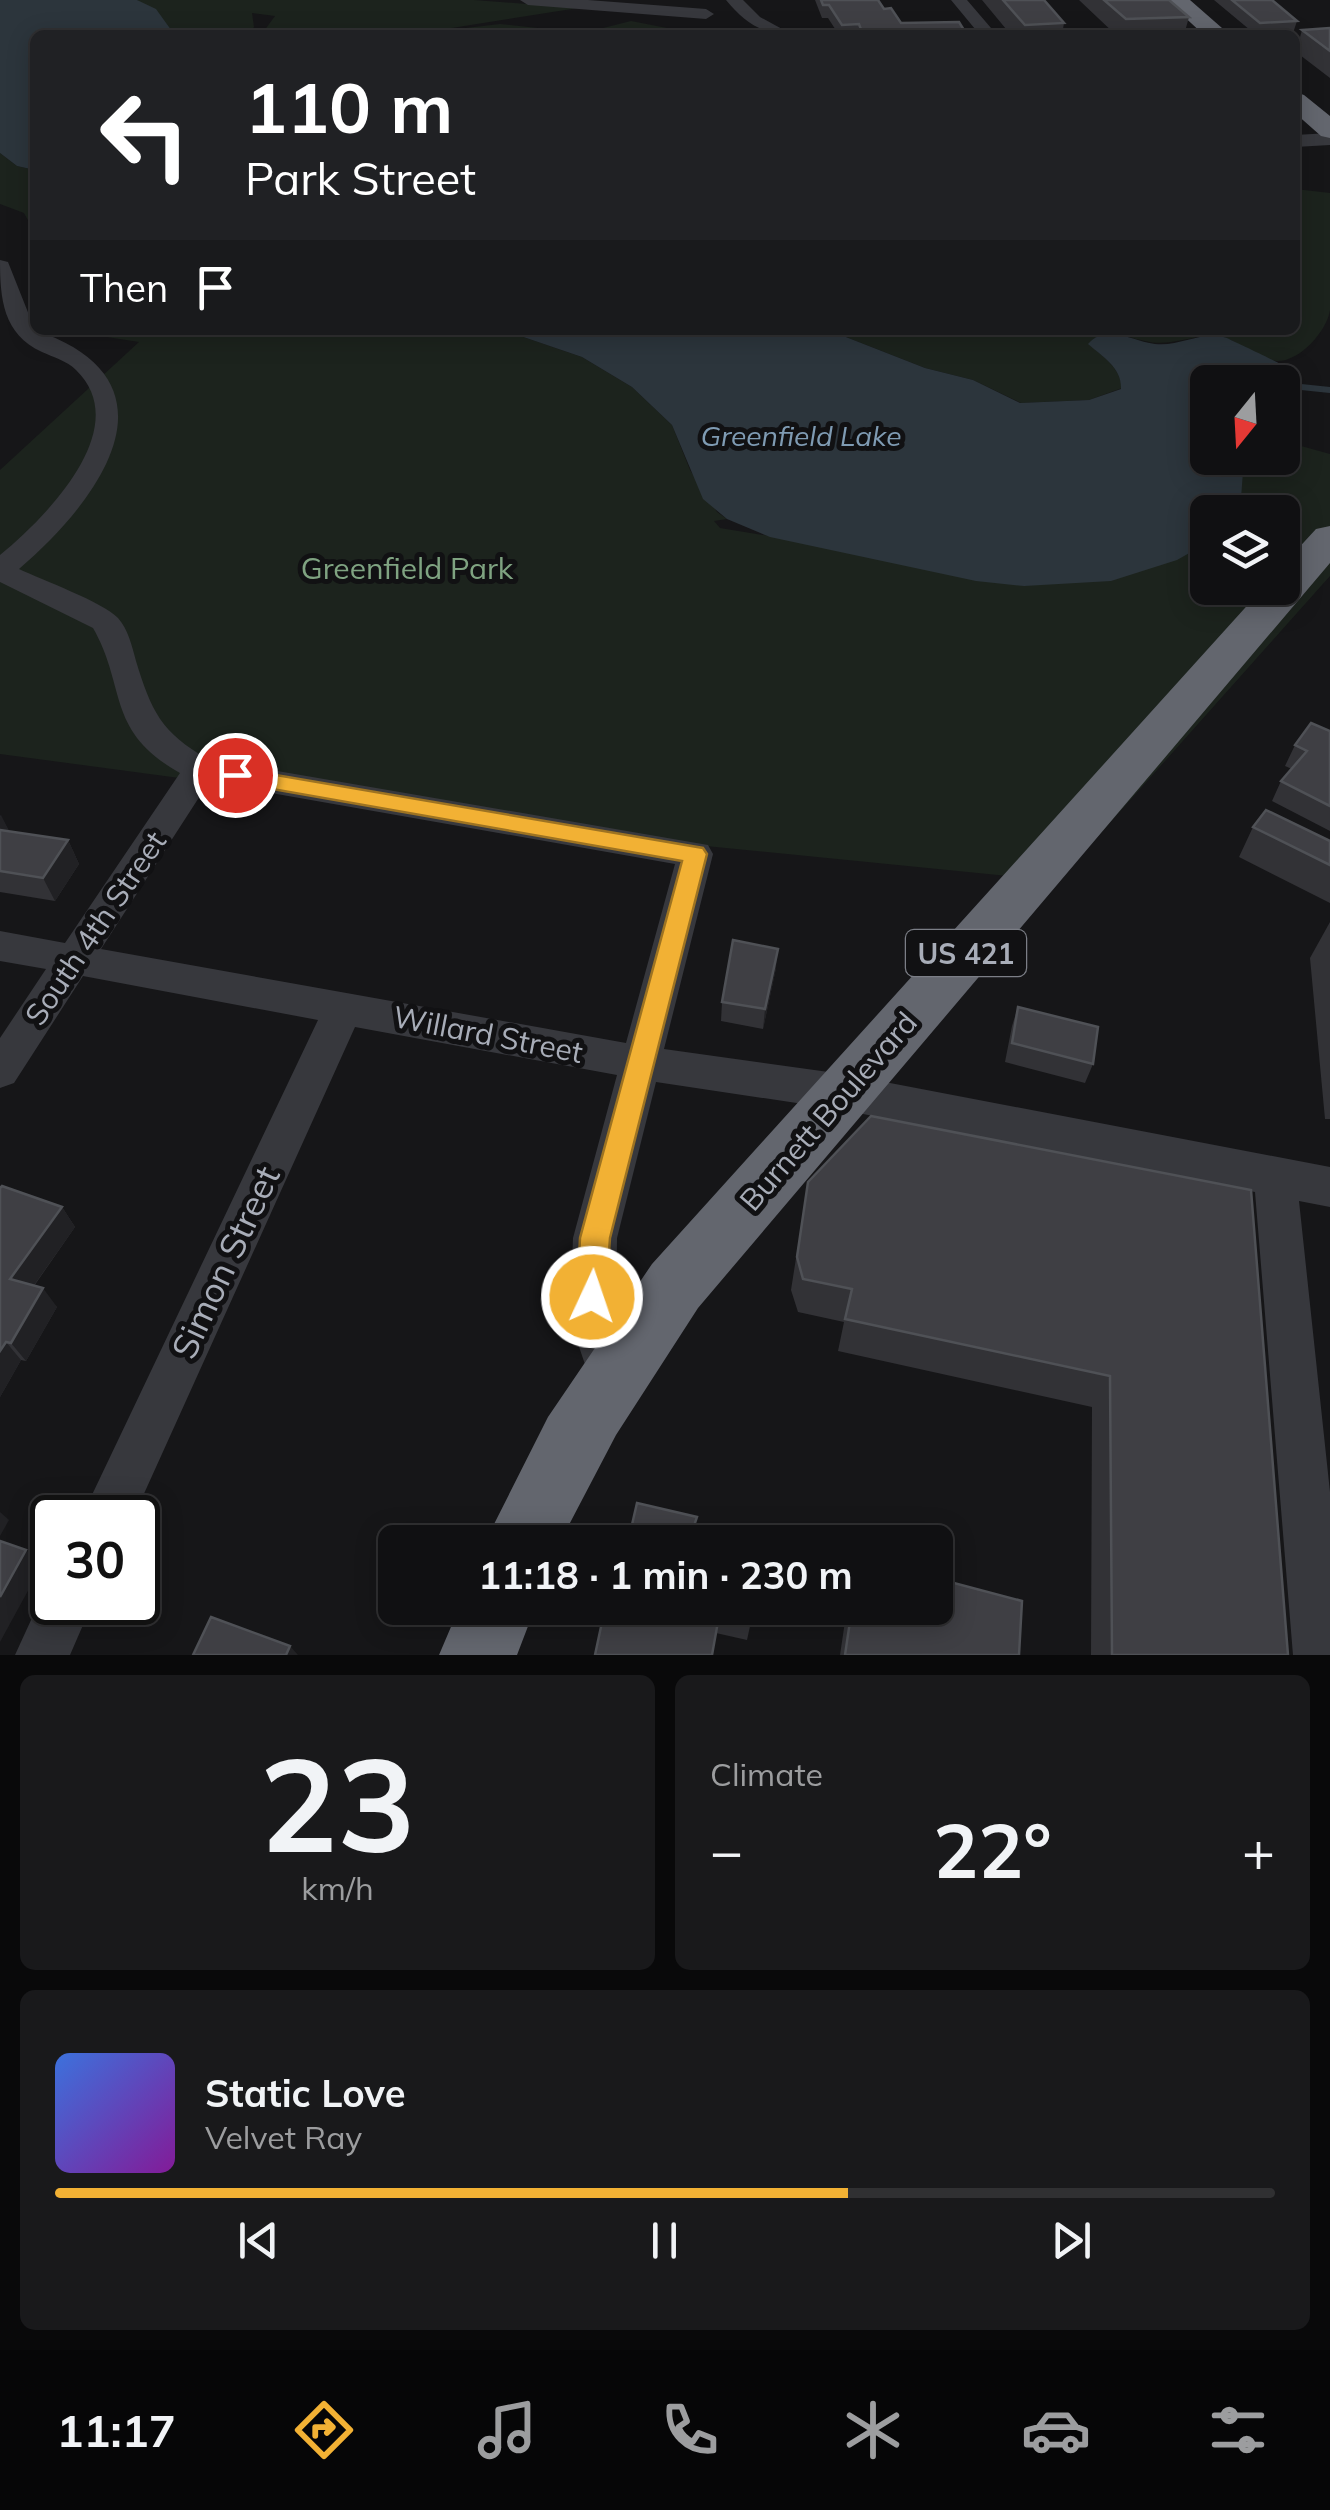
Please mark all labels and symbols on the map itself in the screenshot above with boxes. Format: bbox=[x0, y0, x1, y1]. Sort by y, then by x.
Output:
north arrow bbox=[1190, 365, 1300, 475]
water label: Greenfield Lake bbox=[701, 418, 901, 453]
park label: Greenfield Park bbox=[301, 549, 514, 587]
pin bbox=[193, 733, 278, 818]
street label: South 4th Street bbox=[16, 824, 174, 1032]
road number: US 421 bbox=[906, 930, 1026, 976]
street label: Willard Street bbox=[390, 997, 586, 1071]
street label: Burnett Boulevard bbox=[731, 1004, 925, 1218]
street label: Simon Street bbox=[161, 1159, 289, 1365]
position arrow bbox=[540, 1245, 644, 1349]
speed limit sign: 30 bbox=[30, 1495, 160, 1625]

